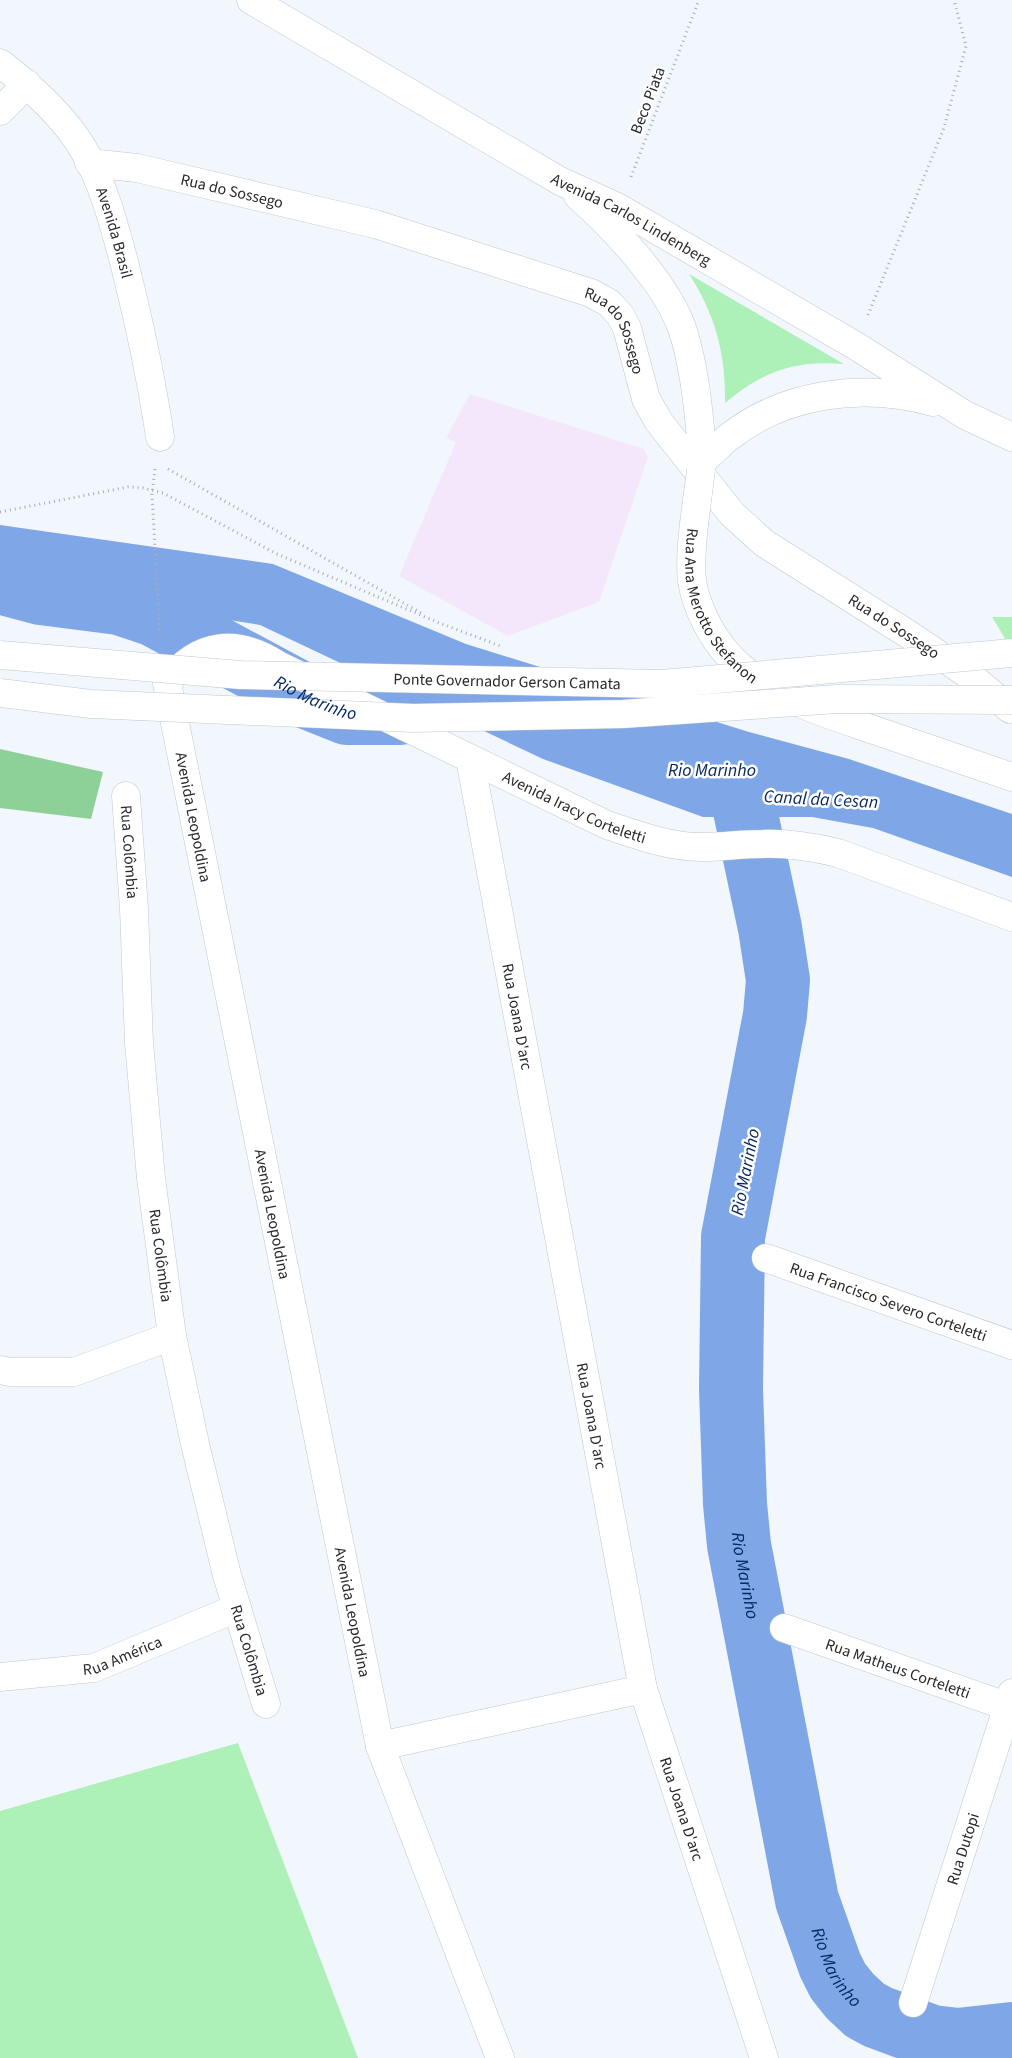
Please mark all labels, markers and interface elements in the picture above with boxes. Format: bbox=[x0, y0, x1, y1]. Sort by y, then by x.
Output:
street label: Beco Piata bbox=[625, 64, 671, 137]
street label: Avenida Carlos Lindenberg bbox=[547, 168, 715, 271]
street label: Rua do Sossego bbox=[178, 169, 285, 214]
street label: Avenida Brasil bbox=[90, 184, 138, 281]
street label: Rua do Sossego bbox=[582, 282, 649, 377]
street label: Rua Ana Merotto Stefanon bbox=[679, 527, 762, 689]
street label: Rua do Sossego bbox=[844, 589, 944, 664]
street label: Ponte Governador Gerson Camata bbox=[393, 668, 621, 695]
water label: Rio Marinho bbox=[269, 669, 356, 726]
street label: Avenida Leopoldina bbox=[170, 750, 216, 884]
water label: Rio Marinho bbox=[668, 758, 756, 783]
street label: Avenida Iracy Corteletti bbox=[499, 766, 649, 849]
water label: Canal da Cesan bbox=[763, 784, 879, 815]
street label: Rua Colômbia bbox=[115, 804, 143, 900]
street label: Rua Joana D'arc bbox=[496, 962, 538, 1072]
water label: Rio Marinho bbox=[725, 1127, 766, 1218]
street label: Avenida Leopoldina bbox=[249, 1147, 295, 1281]
street label: Rua Colômbia bbox=[143, 1208, 177, 1304]
street label: Rua Francisco Severo Corteletti bbox=[787, 1257, 990, 1347]
street label: Rua Joana D'arc bbox=[570, 1361, 612, 1471]
water label: Rio Marinho bbox=[725, 1531, 765, 1621]
street label: Avenida Leopoldina bbox=[329, 1545, 375, 1679]
street label: Rua Colômbia bbox=[225, 1602, 273, 1698]
street label: Rua América bbox=[82, 1631, 165, 1681]
street label: Rua Matheus Corteletti bbox=[822, 1633, 973, 1705]
street label: Rua Joana D'arc bbox=[654, 1754, 709, 1864]
street label: Rua Dutopi bbox=[941, 1810, 985, 1888]
water label: Rio Marinho bbox=[805, 1924, 867, 2013]

